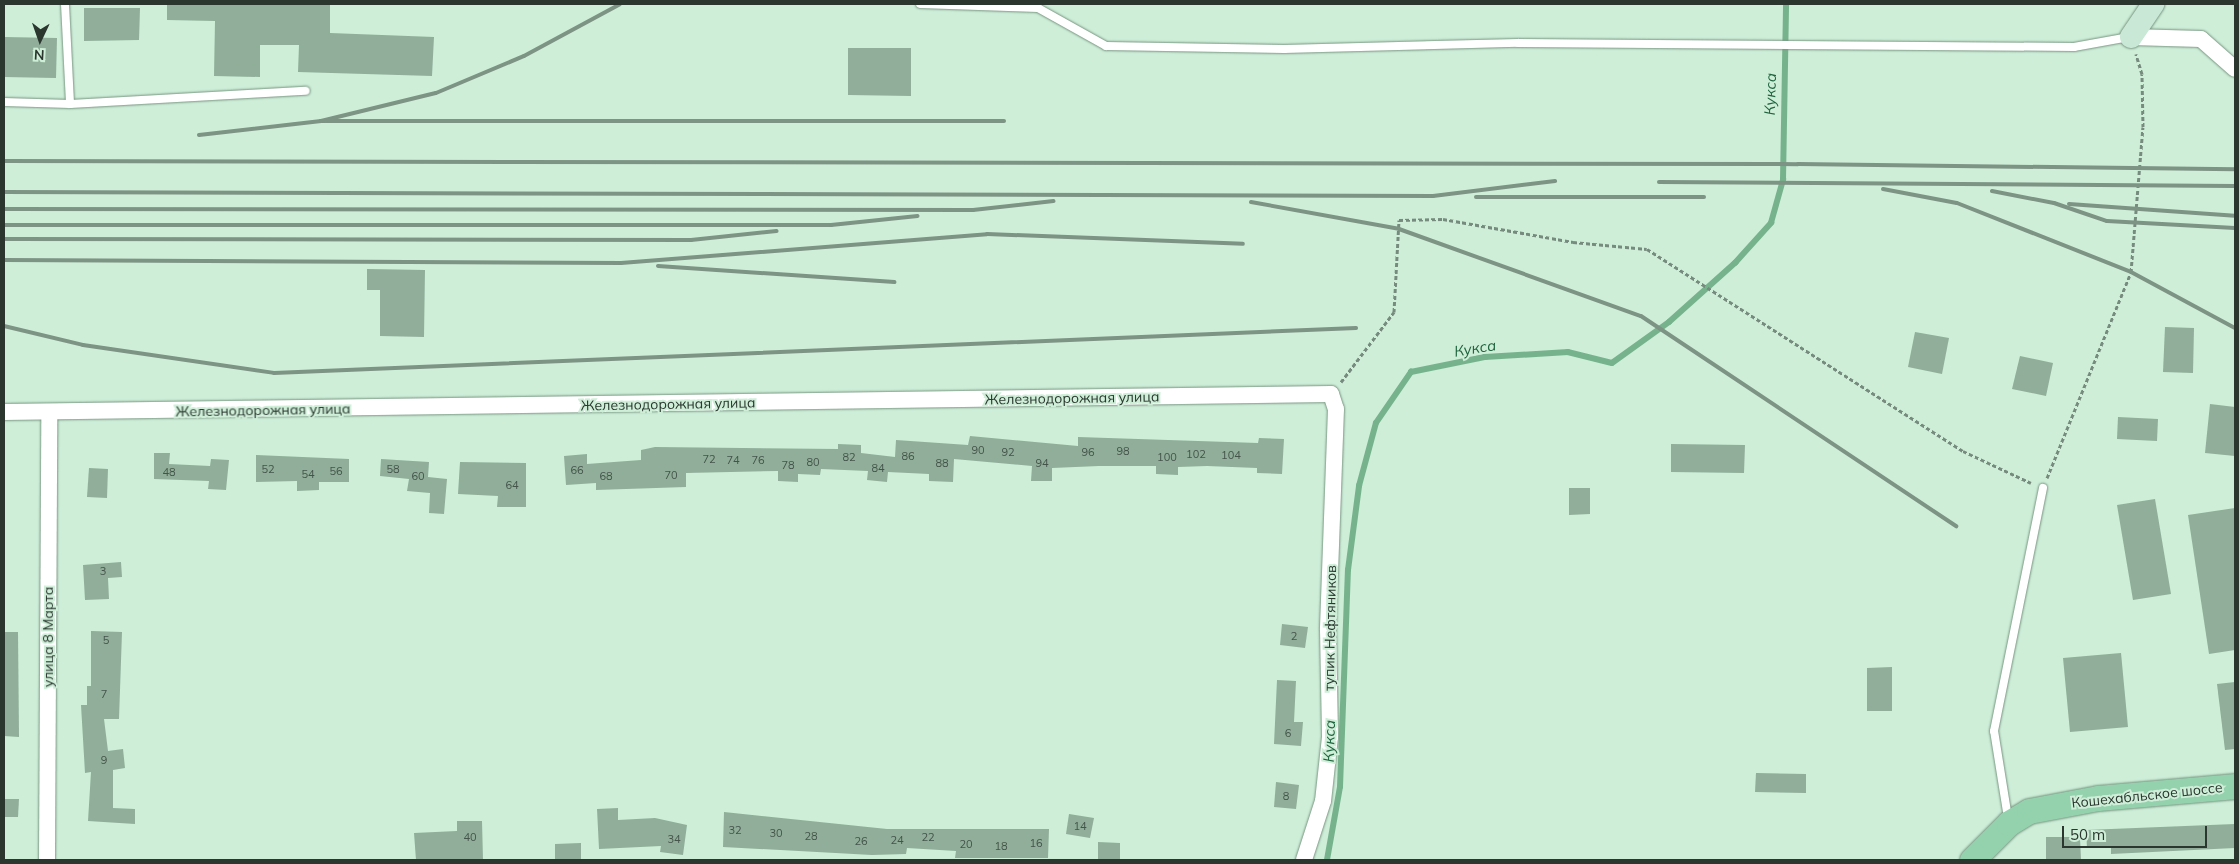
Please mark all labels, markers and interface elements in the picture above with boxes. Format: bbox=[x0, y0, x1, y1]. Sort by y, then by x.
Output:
north arrow bbox=[15, 15, 65, 65]
text: N bbox=[33, 46, 45, 64]
water label: Кукса bbox=[1760, 72, 1780, 116]
water label: Кукса bbox=[1453, 336, 1497, 360]
street label: Железнодорожная улица bbox=[984, 388, 1160, 408]
street label: Железнодорожная улица bbox=[580, 394, 756, 414]
street label: Железнодорожная улица bbox=[175, 400, 351, 420]
house number: 90 bbox=[971, 443, 985, 457]
house number: 98 bbox=[1116, 444, 1130, 458]
house number: 92 bbox=[1001, 445, 1015, 459]
house number: 96 bbox=[1081, 445, 1095, 459]
house number: 102 bbox=[1186, 447, 1206, 461]
house number: 104 bbox=[1221, 448, 1241, 462]
house number: 86 bbox=[901, 449, 915, 463]
house number: 82 bbox=[842, 450, 856, 464]
house number: 100 bbox=[1157, 450, 1177, 464]
house number: 72 bbox=[702, 452, 716, 466]
house number: 74 bbox=[726, 453, 740, 467]
house number: 76 bbox=[751, 453, 765, 467]
house number: 80 bbox=[806, 455, 820, 469]
house number: 88 bbox=[935, 456, 949, 470]
house number: 94 bbox=[1035, 456, 1049, 470]
house number: 78 bbox=[781, 458, 795, 472]
house number: 84 bbox=[871, 461, 885, 475]
house number: 52 bbox=[261, 462, 275, 476]
house number: 58 bbox=[386, 462, 400, 476]
house number: 66 bbox=[570, 463, 584, 477]
house number: 56 bbox=[329, 464, 343, 478]
house number: 48 bbox=[162, 465, 176, 479]
house number: 54 bbox=[301, 467, 315, 481]
house number: 70 bbox=[664, 468, 678, 482]
house number: 60 bbox=[411, 469, 425, 483]
house number: 68 bbox=[599, 469, 613, 483]
house number: 64 bbox=[505, 478, 519, 492]
house number: 3 bbox=[100, 564, 106, 578]
street label: тупик Нефтяников bbox=[1321, 565, 1339, 691]
street label: улица 8 Марта bbox=[40, 587, 56, 687]
house number: 2 bbox=[1291, 629, 1297, 643]
house number: 5 bbox=[103, 633, 109, 647]
house number: 7 bbox=[101, 687, 107, 701]
water label: Кукса bbox=[1319, 719, 1339, 763]
house number: 6 bbox=[1285, 726, 1291, 740]
house number: 9 bbox=[101, 753, 107, 767]
street label: Кошехабльское шоссе bbox=[2071, 779, 2223, 811]
house number: 8 bbox=[1283, 789, 1289, 803]
scale bar bbox=[2064, 816, 2209, 848]
house number: 14 bbox=[1073, 819, 1087, 833]
house number: 32 bbox=[728, 823, 742, 837]
text: 50 m bbox=[2070, 825, 2105, 844]
house number: 30 bbox=[769, 826, 783, 840]
house number: 28 bbox=[804, 829, 818, 843]
house number: 40 bbox=[463, 830, 477, 844]
house number: 22 bbox=[921, 830, 935, 844]
house number: 34 bbox=[667, 832, 681, 846]
house number: 24 bbox=[890, 833, 904, 847]
house number: 26 bbox=[854, 834, 868, 848]
house number: 16 bbox=[1029, 836, 1043, 850]
house number: 20 bbox=[959, 837, 973, 851]
house number: 18 bbox=[994, 839, 1008, 853]

